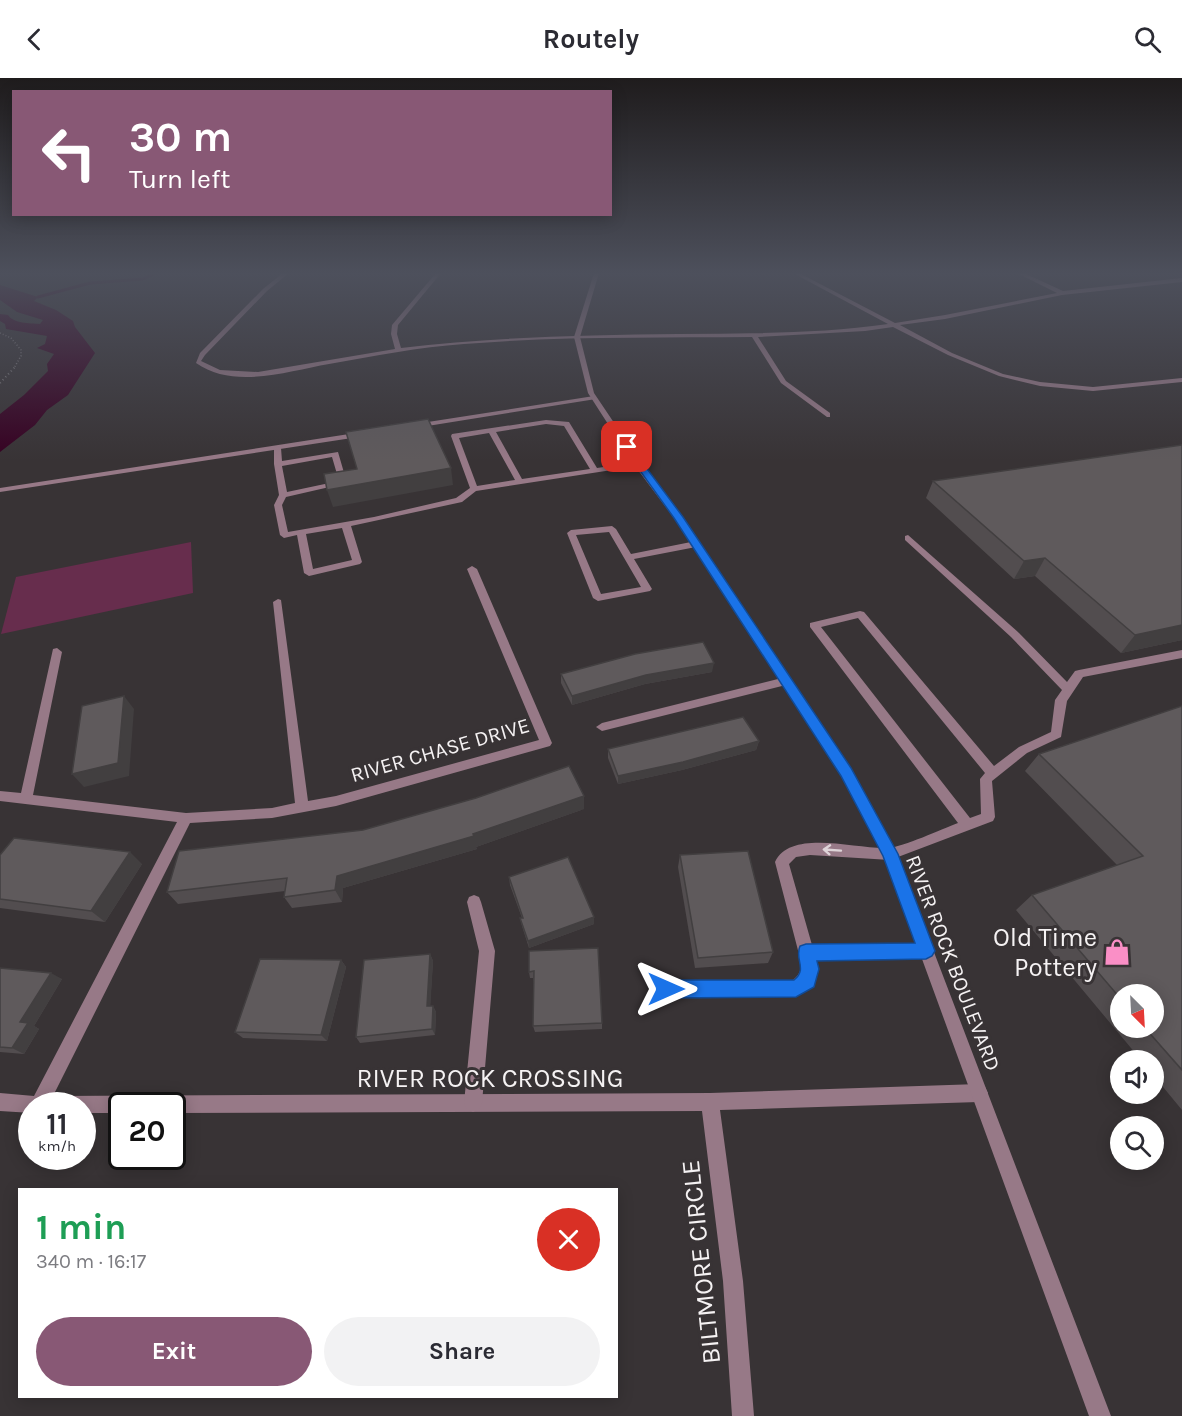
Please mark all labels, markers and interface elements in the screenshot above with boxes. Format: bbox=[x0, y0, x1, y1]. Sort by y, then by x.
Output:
icon: back bbox=[18, 23, 51, 56]
text: Routely bbox=[543, 23, 639, 55]
icon: search bbox=[1131, 23, 1164, 56]
text: 30 m bbox=[129, 112, 232, 162]
icon: left bbox=[30, 114, 108, 192]
text: Turn left bbox=[129, 163, 230, 195]
pin bbox=[601, 421, 652, 472]
icon: arrive bbox=[610, 430, 643, 463]
street label: RIVER CHASE DRIVE bbox=[348, 713, 532, 787]
one-way arrow bbox=[822, 845, 842, 856]
street label: RIVER ROCK BOULEVARD bbox=[901, 852, 1005, 1074]
place label: Old Time Pottery bbox=[993, 922, 1097, 983]
shop icon: Old Time Pottery bbox=[1102, 937, 1132, 967]
position arrow bbox=[634, 957, 698, 1021]
north arrow bbox=[1110, 984, 1164, 1038]
map controls bbox=[1110, 984, 1164, 1170]
button: sound bbox=[1110, 1050, 1164, 1104]
street label: RIVER ROCK CROSSING bbox=[356, 1063, 624, 1094]
speed limit sign: 20 bbox=[108, 1092, 186, 1170]
text: 11 bbox=[46, 1106, 68, 1142]
button: search bbox=[1110, 1116, 1164, 1170]
text: km/h bbox=[38, 1137, 76, 1155]
street label: BILTMORE CIRCLE bbox=[675, 1159, 727, 1365]
text: 1 min bbox=[36, 1206, 126, 1248]
button: close bbox=[537, 1208, 600, 1271]
text: 340 m · 16:17 bbox=[36, 1250, 146, 1273]
button: Exit bbox=[36, 1317, 312, 1386]
button: Share bbox=[324, 1317, 600, 1386]

